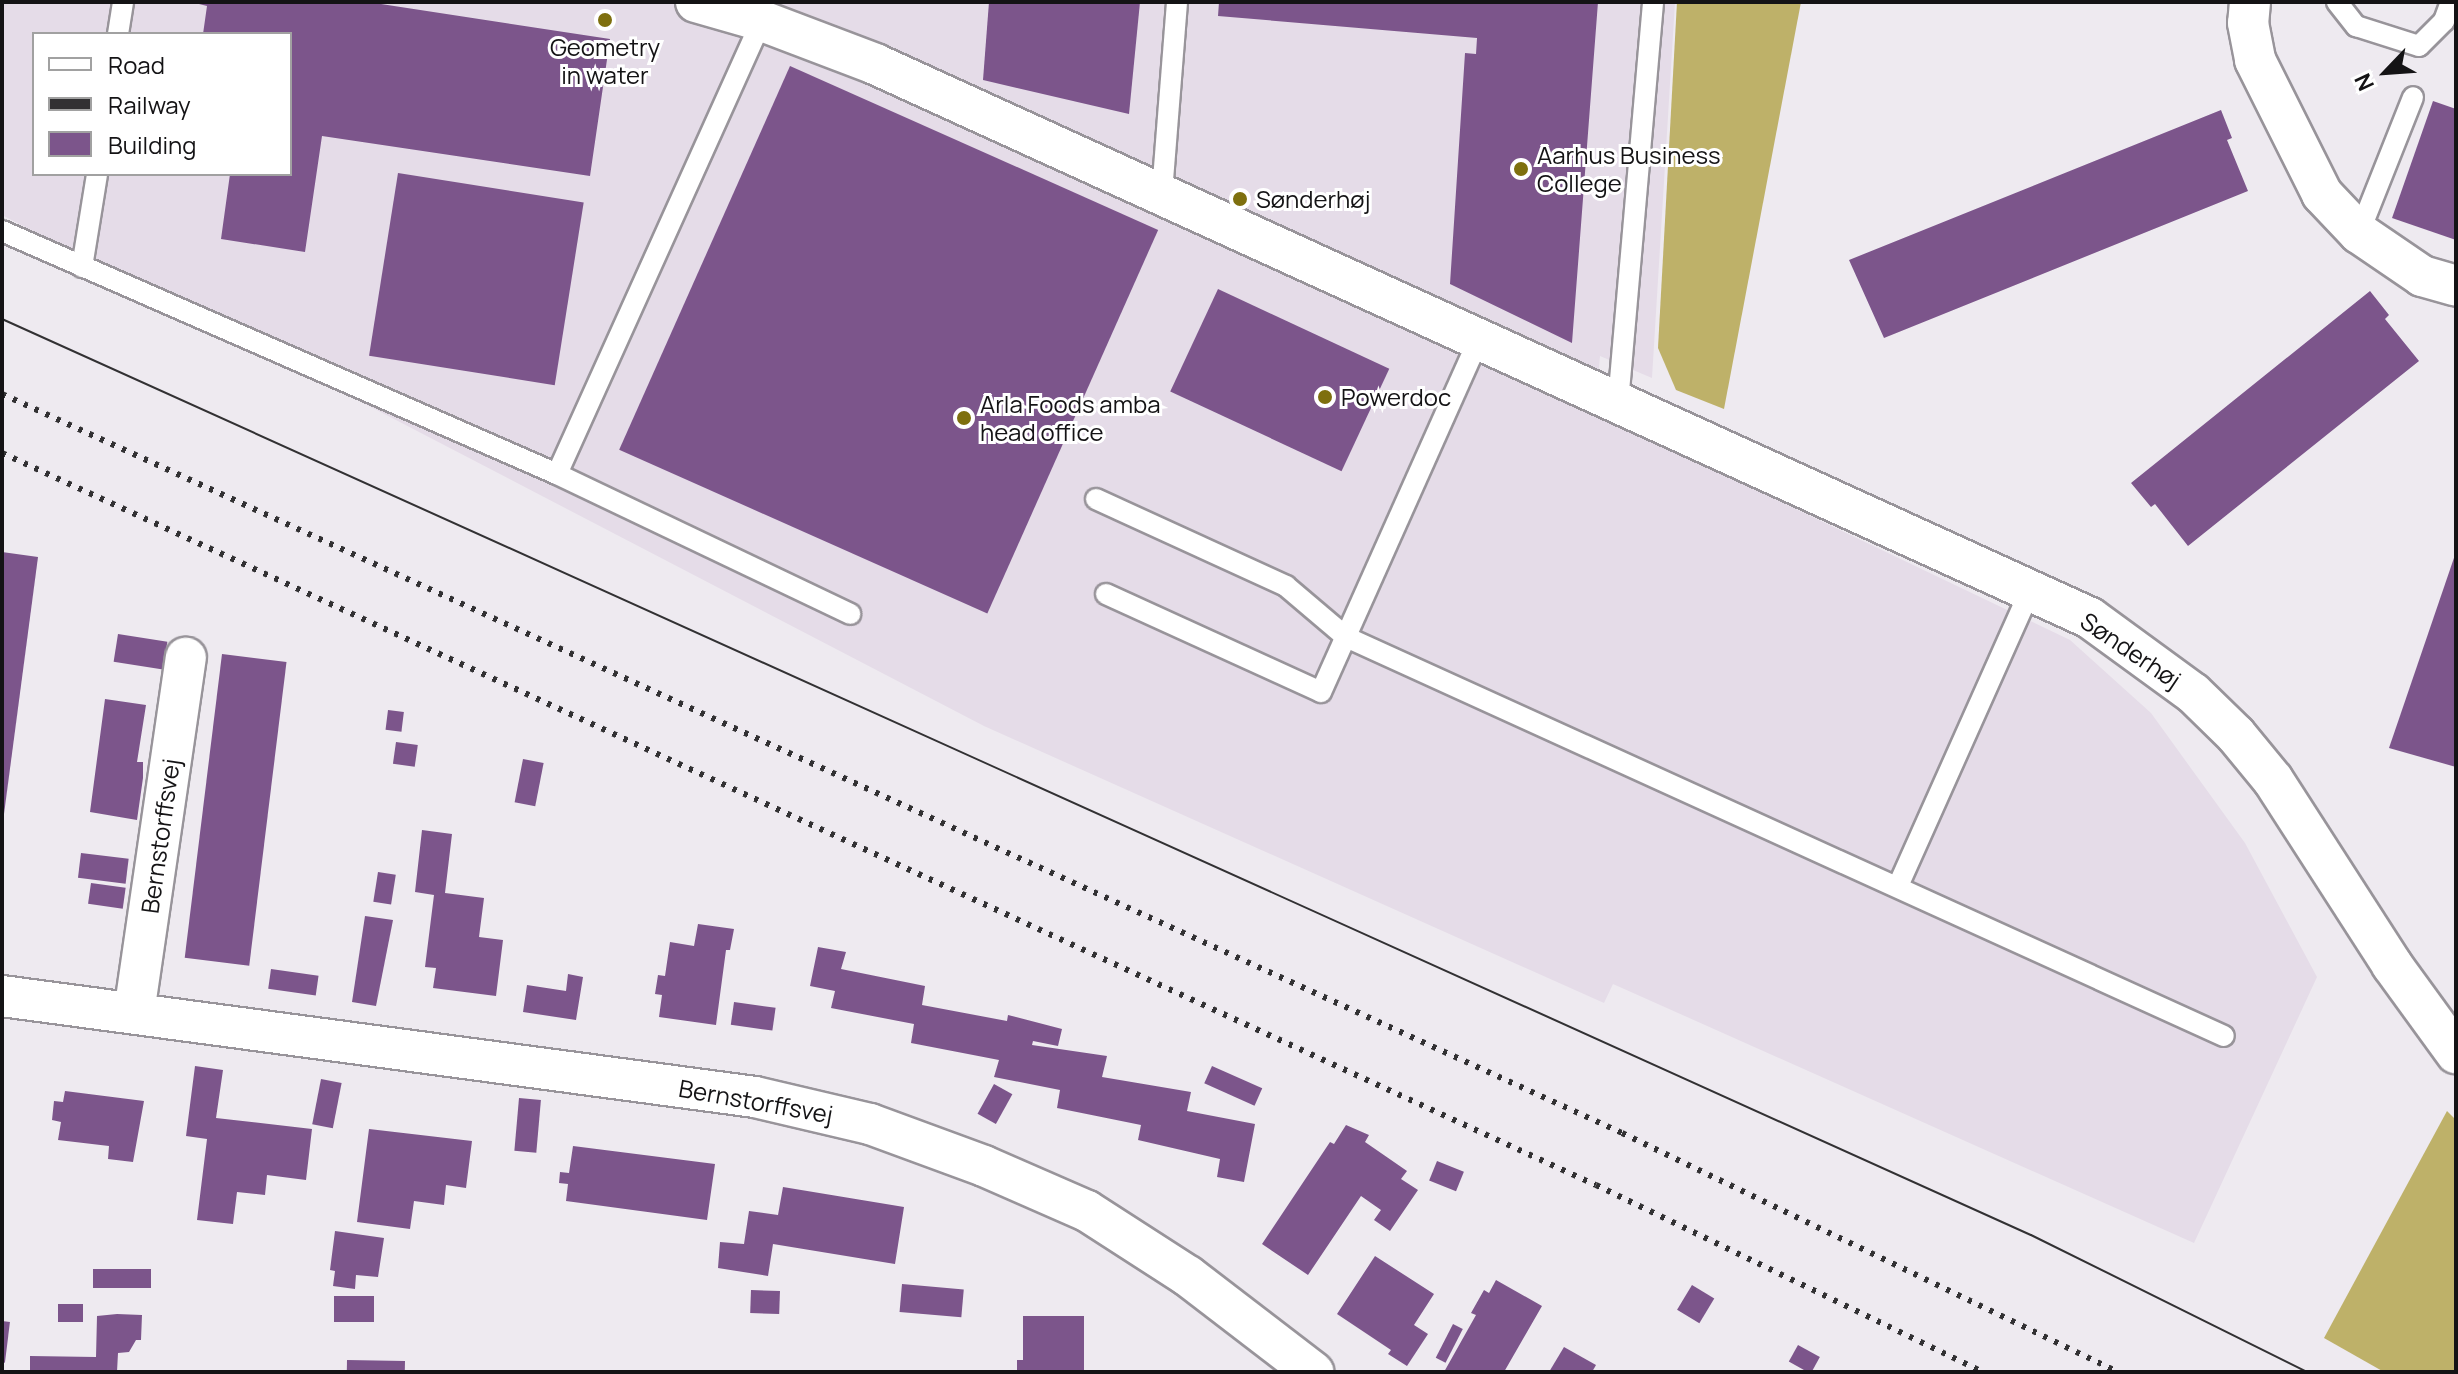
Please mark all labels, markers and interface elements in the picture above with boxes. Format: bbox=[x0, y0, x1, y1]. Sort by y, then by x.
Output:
marker: Geometry in water bbox=[596, 11, 614, 29]
legend bbox=[32, 32, 292, 176]
north arrow bbox=[2346, 32, 2426, 112]
place label: Geometry in water bbox=[550, 33, 660, 89]
text: Road bbox=[108, 48, 165, 81]
text: N bbox=[2347, 69, 2381, 96]
text: Railway bbox=[108, 88, 191, 121]
text: Building bbox=[108, 128, 196, 161]
place label: Aarhus Business College bbox=[1537, 141, 1721, 197]
marker: Aarhus Business College bbox=[1512, 160, 1530, 178]
place label: Sønderhøj bbox=[1256, 185, 1371, 213]
marker: Sønderhøj bbox=[1231, 190, 1249, 208]
place label: Powerdoc bbox=[1341, 383, 1451, 411]
marker: Powerdoc bbox=[1316, 388, 1334, 406]
place label: Arla Foods amba head office bbox=[980, 390, 1161, 446]
marker: Arla Foods amba head office bbox=[955, 409, 973, 427]
street label: Sønderhøj bbox=[2075, 606, 2187, 694]
street label: Bernstorffsvej bbox=[135, 757, 185, 915]
street label: Bernstorffsvej bbox=[677, 1073, 835, 1129]

